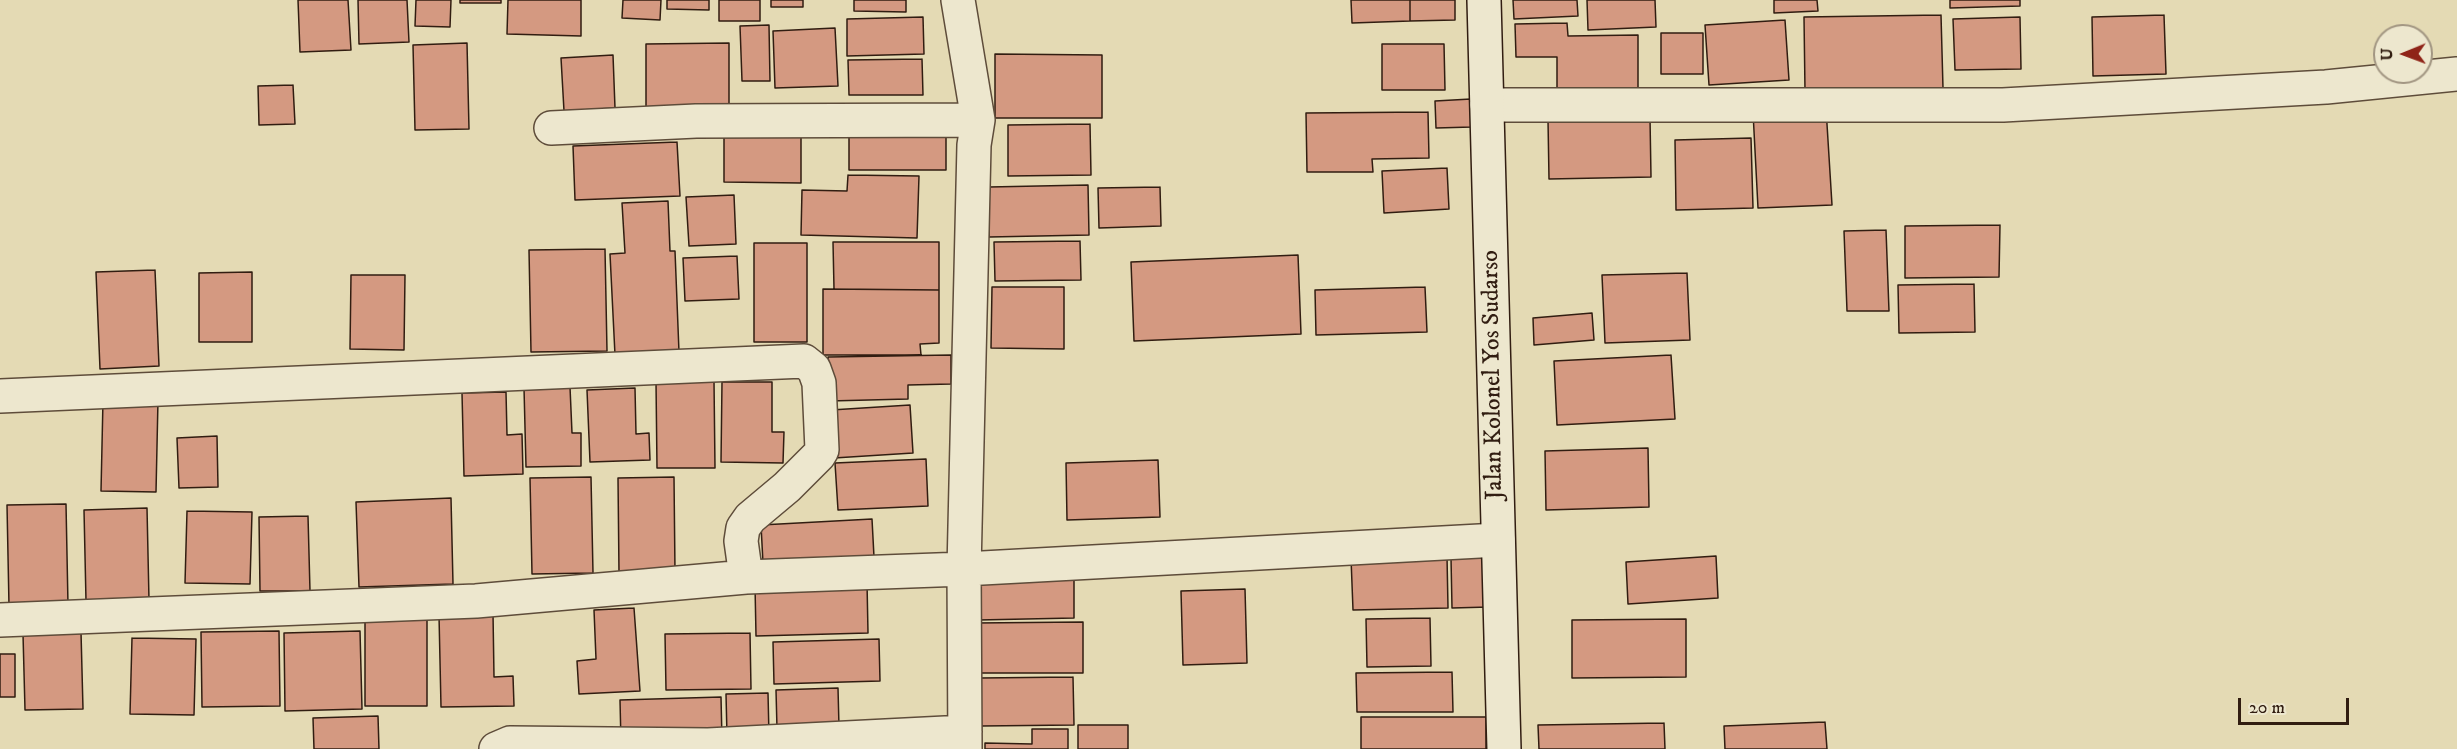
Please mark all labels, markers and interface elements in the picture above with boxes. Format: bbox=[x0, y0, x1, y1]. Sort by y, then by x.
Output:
north arrow bbox=[2373, 24, 2433, 84]
text: U bbox=[2377, 48, 2397, 61]
street label: Jalan Kolonel Yos Sudarso bbox=[1477, 250, 1511, 500]
scale bar bbox=[2241, 686, 2352, 724]
text: 20 m bbox=[2249, 697, 2285, 719]

